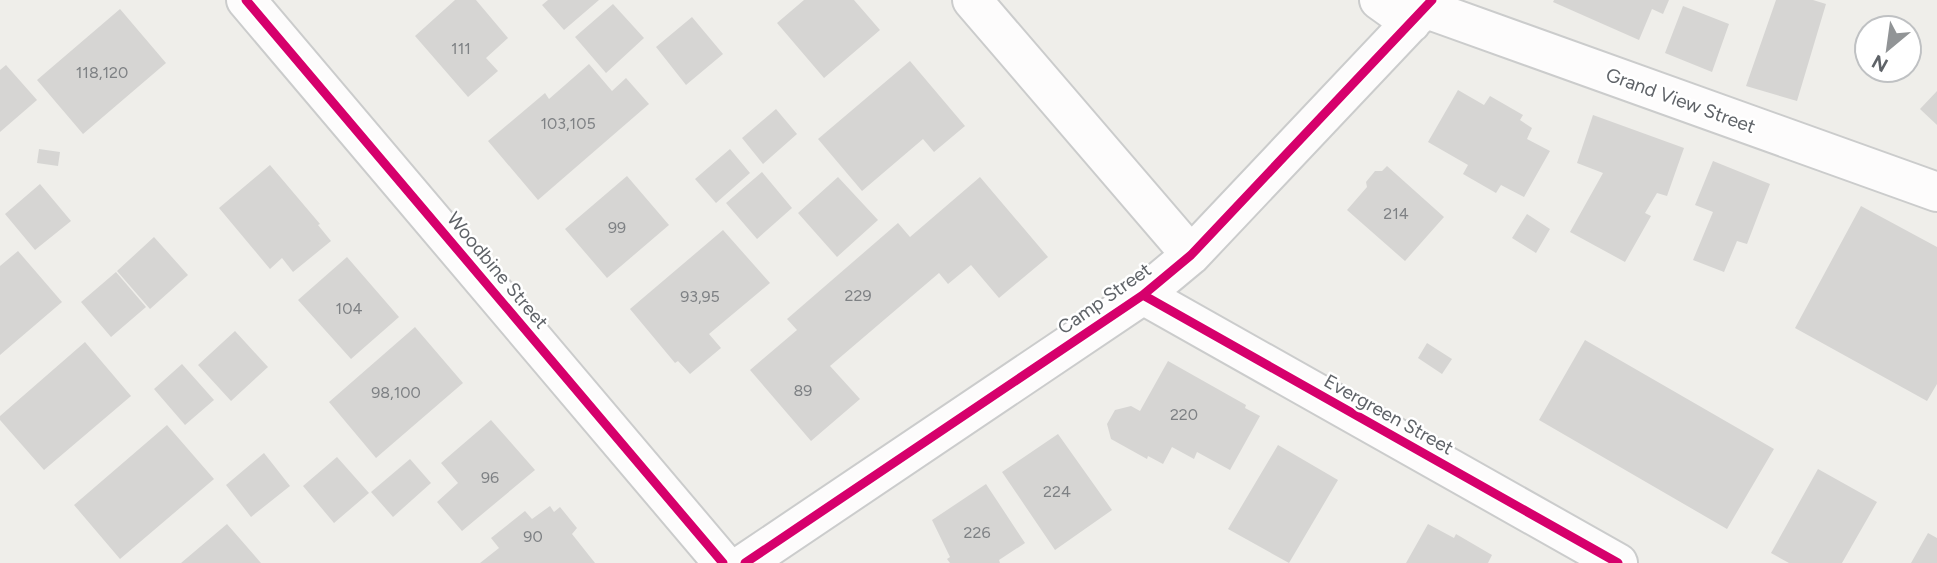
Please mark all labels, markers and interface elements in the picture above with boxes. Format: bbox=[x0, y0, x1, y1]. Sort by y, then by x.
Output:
north arrow bbox=[1853, 14, 1923, 84]
house number: 111 bbox=[451, 39, 471, 58]
text: N bbox=[1868, 50, 1892, 77]
house number: 118,120 bbox=[76, 63, 128, 82]
street label: Grand View Street bbox=[1603, 63, 1759, 138]
house number: 103,105 bbox=[540, 114, 596, 133]
house number: 214 bbox=[1383, 204, 1409, 223]
street label: Woodbine Street bbox=[442, 207, 553, 333]
house number: 99 bbox=[608, 218, 626, 237]
street label: Camp Street bbox=[1053, 258, 1155, 339]
house number: 229 bbox=[845, 286, 871, 305]
house number: 93,95 bbox=[680, 287, 720, 306]
house number: 104 bbox=[336, 299, 362, 318]
street label: Evergreen Street bbox=[1320, 369, 1458, 460]
house number: 89 bbox=[794, 381, 812, 400]
house number: 98,100 bbox=[371, 383, 421, 402]
house number: 220 bbox=[1170, 405, 1198, 424]
house number: 96 bbox=[481, 468, 499, 487]
house number: 224 bbox=[1043, 482, 1071, 501]
house number: 226 bbox=[964, 523, 990, 542]
house number: 90 bbox=[523, 527, 543, 546]

